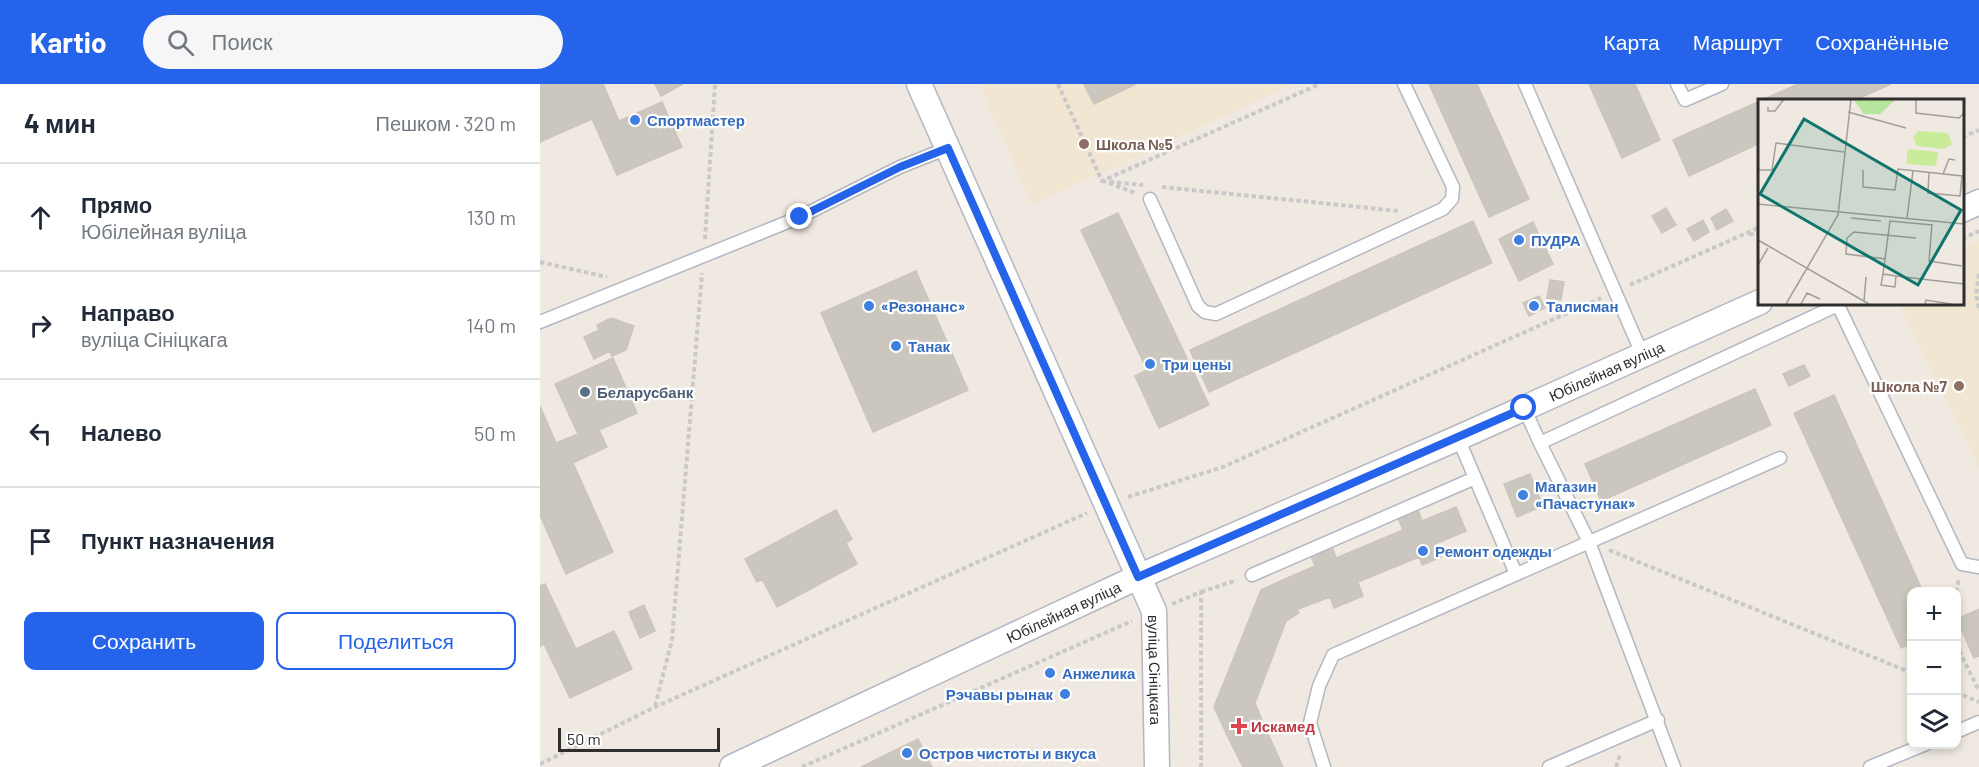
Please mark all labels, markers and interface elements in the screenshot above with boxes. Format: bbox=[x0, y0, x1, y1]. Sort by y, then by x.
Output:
search box bbox=[143, 15, 563, 69]
text: Kartio bbox=[30, 25, 107, 59]
icon: search bbox=[164, 26, 197, 59]
text: Поиск bbox=[212, 28, 273, 54]
text: Карта bbox=[1604, 29, 1660, 54]
text: Маршрут bbox=[1693, 29, 1782, 54]
text: Сохранённые bbox=[1815, 29, 1949, 54]
inset map bbox=[1758, 99, 1964, 304]
text: 4 мин bbox=[24, 107, 96, 138]
text: Пешком · 320 m bbox=[376, 111, 516, 135]
place label: Спортмастер bbox=[647, 111, 745, 129]
marker: Спортмастер bbox=[628, 113, 642, 127]
place label: Школа №5 bbox=[1096, 135, 1173, 153]
marker: Школа №5 bbox=[1077, 137, 1091, 151]
text: Прямо bbox=[81, 191, 152, 217]
icon: ahead bbox=[24, 201, 57, 234]
route end bbox=[786, 203, 812, 229]
text: 130 m bbox=[467, 205, 516, 229]
text: Юбілейная вуліца bbox=[81, 219, 247, 243]
place label: ПУДРА bbox=[1531, 231, 1581, 249]
marker: ПУДРА bbox=[1512, 233, 1526, 247]
place label: «Резонанс» bbox=[881, 297, 965, 315]
place label: Талисман bbox=[1546, 297, 1619, 315]
text: Направо bbox=[81, 299, 175, 325]
marker: «Резонанс» bbox=[862, 299, 876, 313]
marker: Талисман bbox=[1527, 299, 1541, 313]
icon: right bbox=[24, 309, 57, 342]
text: 140 m bbox=[466, 313, 516, 337]
text: вуліца Сініцкага bbox=[81, 327, 228, 351]
place label: Танак bbox=[908, 337, 951, 355]
street label: Юбілейная вуліца bbox=[1546, 337, 1667, 405]
marker: Танак bbox=[889, 339, 903, 353]
place label: Три цены bbox=[1162, 355, 1231, 373]
marker: Три цены bbox=[1143, 357, 1157, 371]
place label: Школа №7 bbox=[1871, 377, 1948, 395]
marker: Школа №7 bbox=[1952, 379, 1966, 393]
place label: Беларусбанк bbox=[597, 383, 694, 401]
marker: Беларусбанк bbox=[578, 385, 592, 399]
route start bbox=[1510, 394, 1536, 420]
icon: left bbox=[24, 417, 57, 450]
text: Налево bbox=[81, 419, 162, 445]
text: 50 m bbox=[474, 421, 516, 445]
place label: Магазин «Пачастунак» bbox=[1535, 477, 1635, 512]
marker: Магазин «Пачастунак» bbox=[1516, 488, 1530, 502]
icon: arrive bbox=[24, 525, 57, 558]
text: Пункт назначения bbox=[81, 527, 275, 553]
place label: Ремонт одежды bbox=[1435, 542, 1552, 560]
marker: Ремонт одежды bbox=[1416, 544, 1430, 558]
street label: Юбілейная вуліца bbox=[1003, 577, 1124, 646]
map controls bbox=[1907, 587, 1961, 749]
button: + bbox=[1907, 587, 1961, 641]
button: Сохранить bbox=[24, 612, 264, 670]
button: Поделиться bbox=[276, 612, 516, 670]
street label: вуліца Сініцкага bbox=[1145, 615, 1165, 726]
button: − bbox=[1907, 641, 1961, 695]
place label: Анжелика bbox=[1062, 664, 1136, 682]
marker: Анжелика bbox=[1043, 666, 1057, 680]
place label: Рэчавы рынак bbox=[946, 685, 1053, 703]
marker: Рэчавы рынак bbox=[1058, 687, 1072, 701]
button: layers bbox=[1907, 695, 1961, 749]
place label: Искамед bbox=[1251, 717, 1315, 735]
marker: Искамед bbox=[1232, 719, 1246, 733]
scale bar bbox=[558, 725, 720, 752]
text: 50 m bbox=[567, 729, 601, 748]
place label: Остров чистоты и вкуса bbox=[919, 744, 1097, 762]
marker: Остров чистоты и вкуса bbox=[900, 746, 914, 760]

